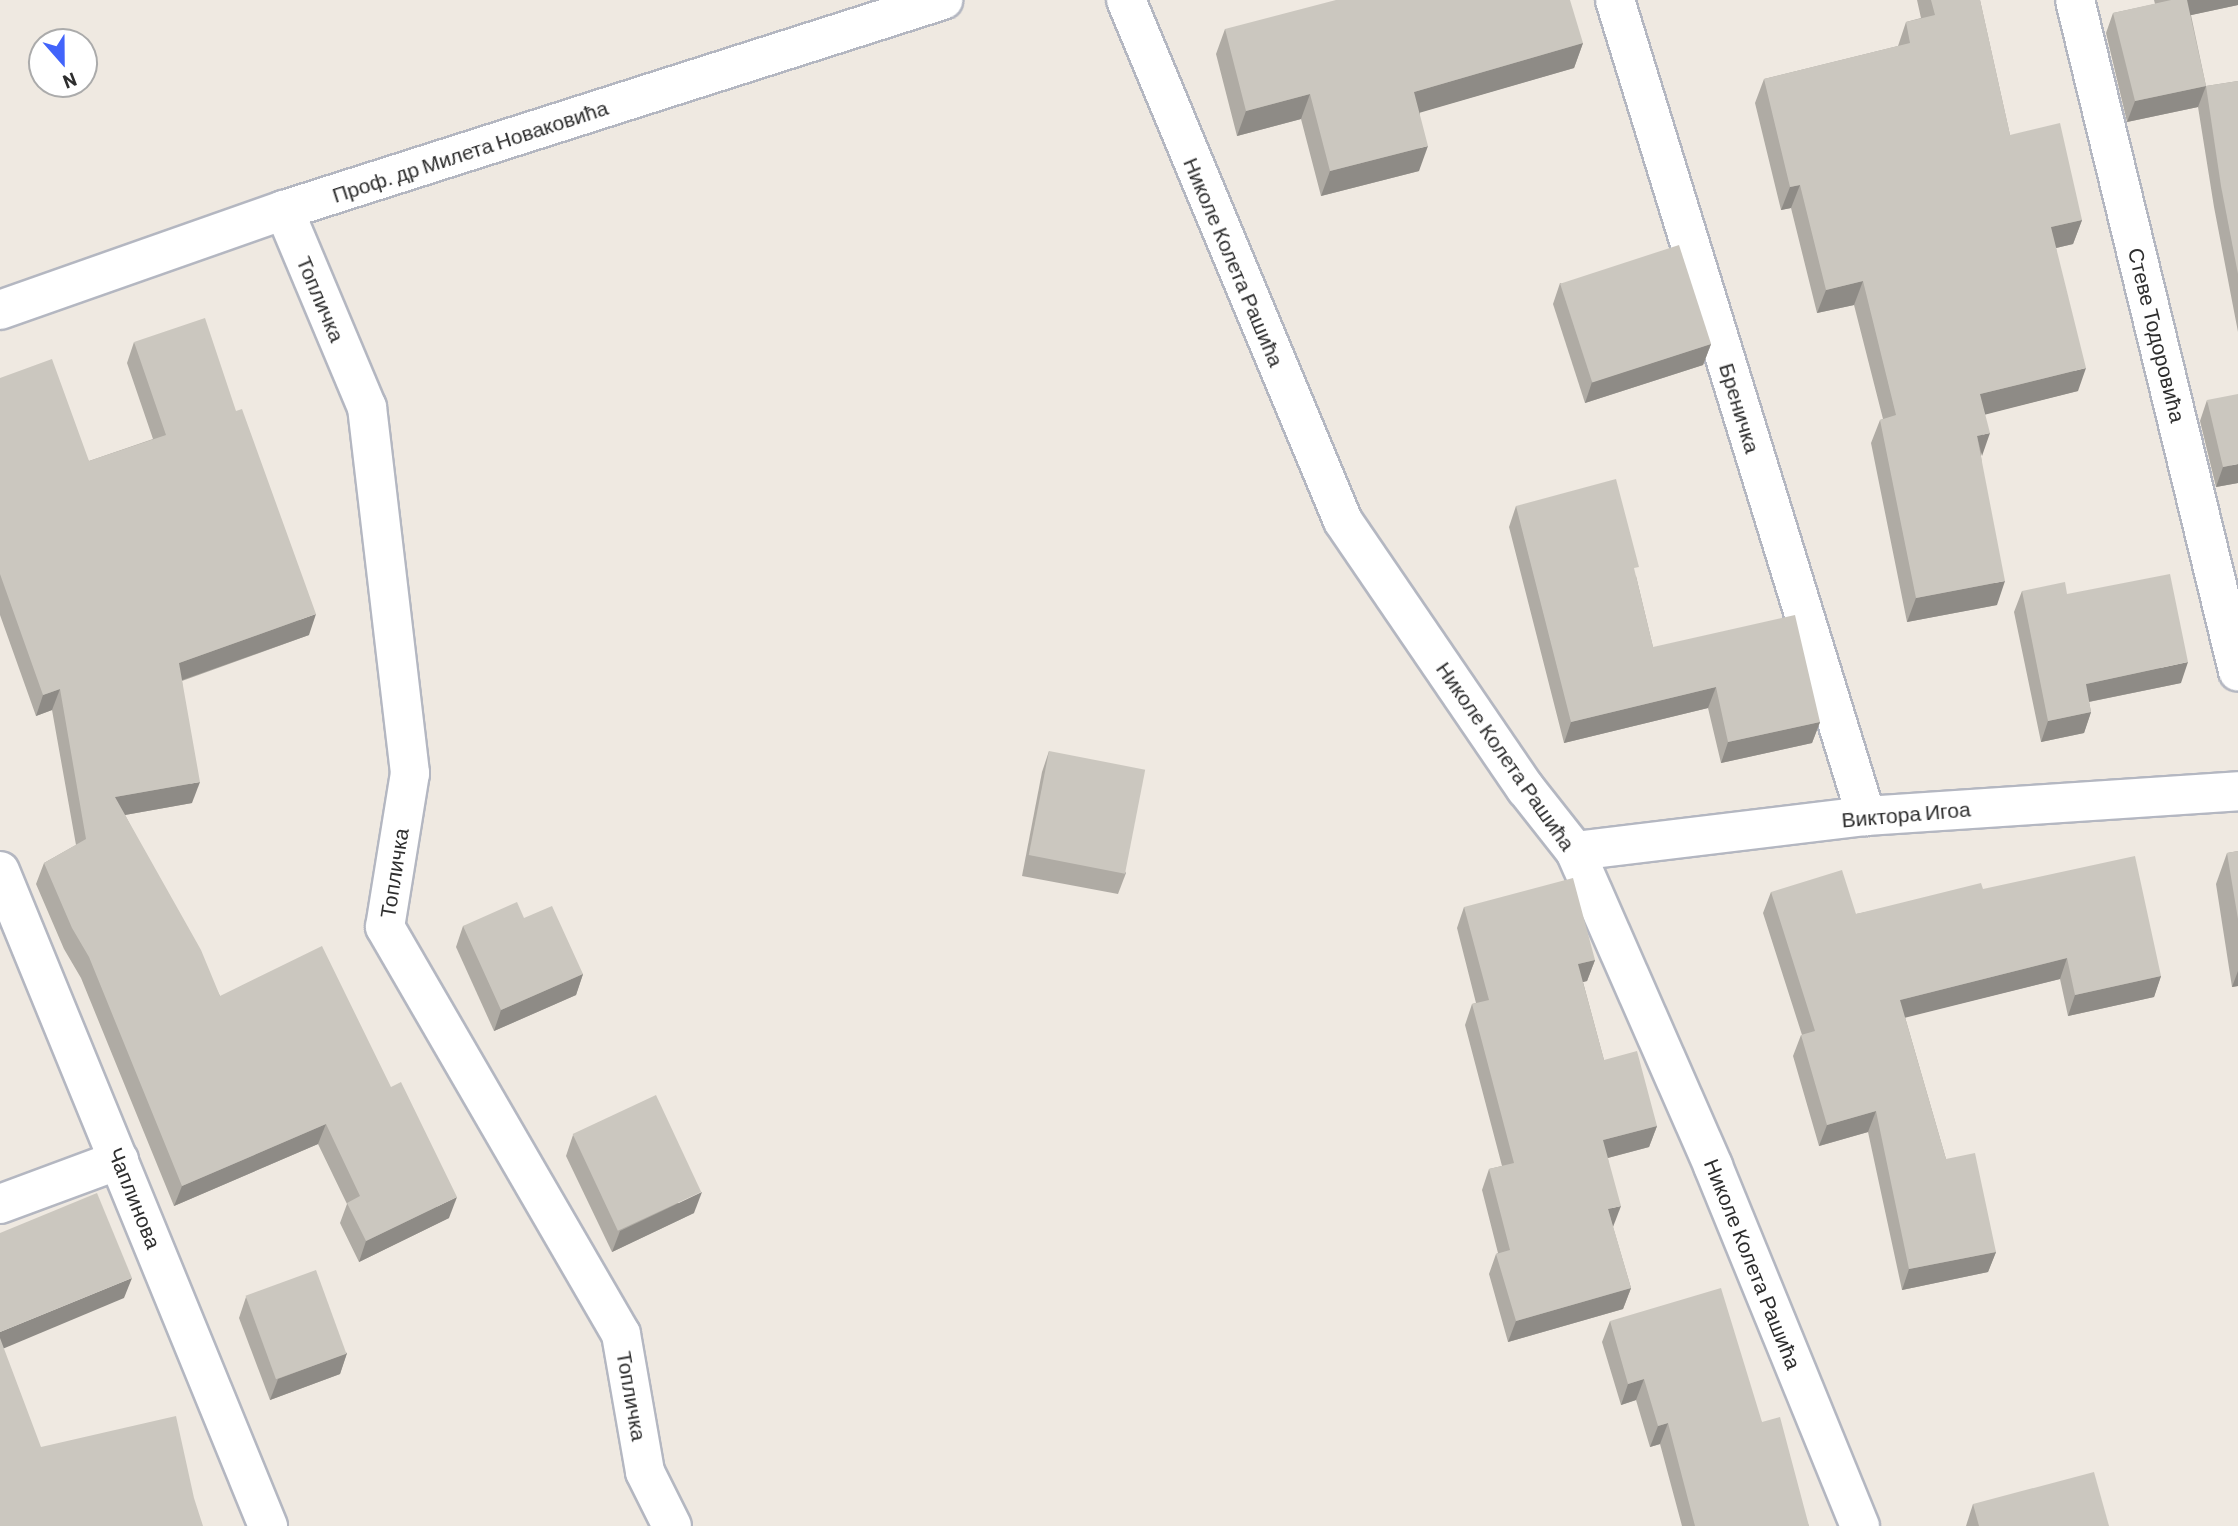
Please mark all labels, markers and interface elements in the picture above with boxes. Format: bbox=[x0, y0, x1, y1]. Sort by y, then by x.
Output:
north arrow bbox=[28, 28, 98, 98]
text: N bbox=[60, 68, 80, 94]
street label: Проф. др Милета Новаковића bbox=[329, 94, 611, 208]
street label: Николе Колета Рашића bbox=[1179, 154, 1289, 370]
street label: Стеве Тодоровића bbox=[2123, 245, 2191, 425]
street label: Топличка bbox=[292, 252, 350, 346]
street label: Бреничка bbox=[1714, 360, 1766, 456]
street label: Николе Колета Рашића bbox=[1431, 657, 1581, 855]
street label: Виктора Игоа bbox=[1840, 796, 1972, 832]
street label: Топличка bbox=[374, 826, 414, 920]
street label: Чаплинова bbox=[103, 1144, 167, 1252]
street label: Николе Колета Рашића bbox=[1699, 1155, 1807, 1373]
street label: Топличка bbox=[612, 1349, 652, 1443]

